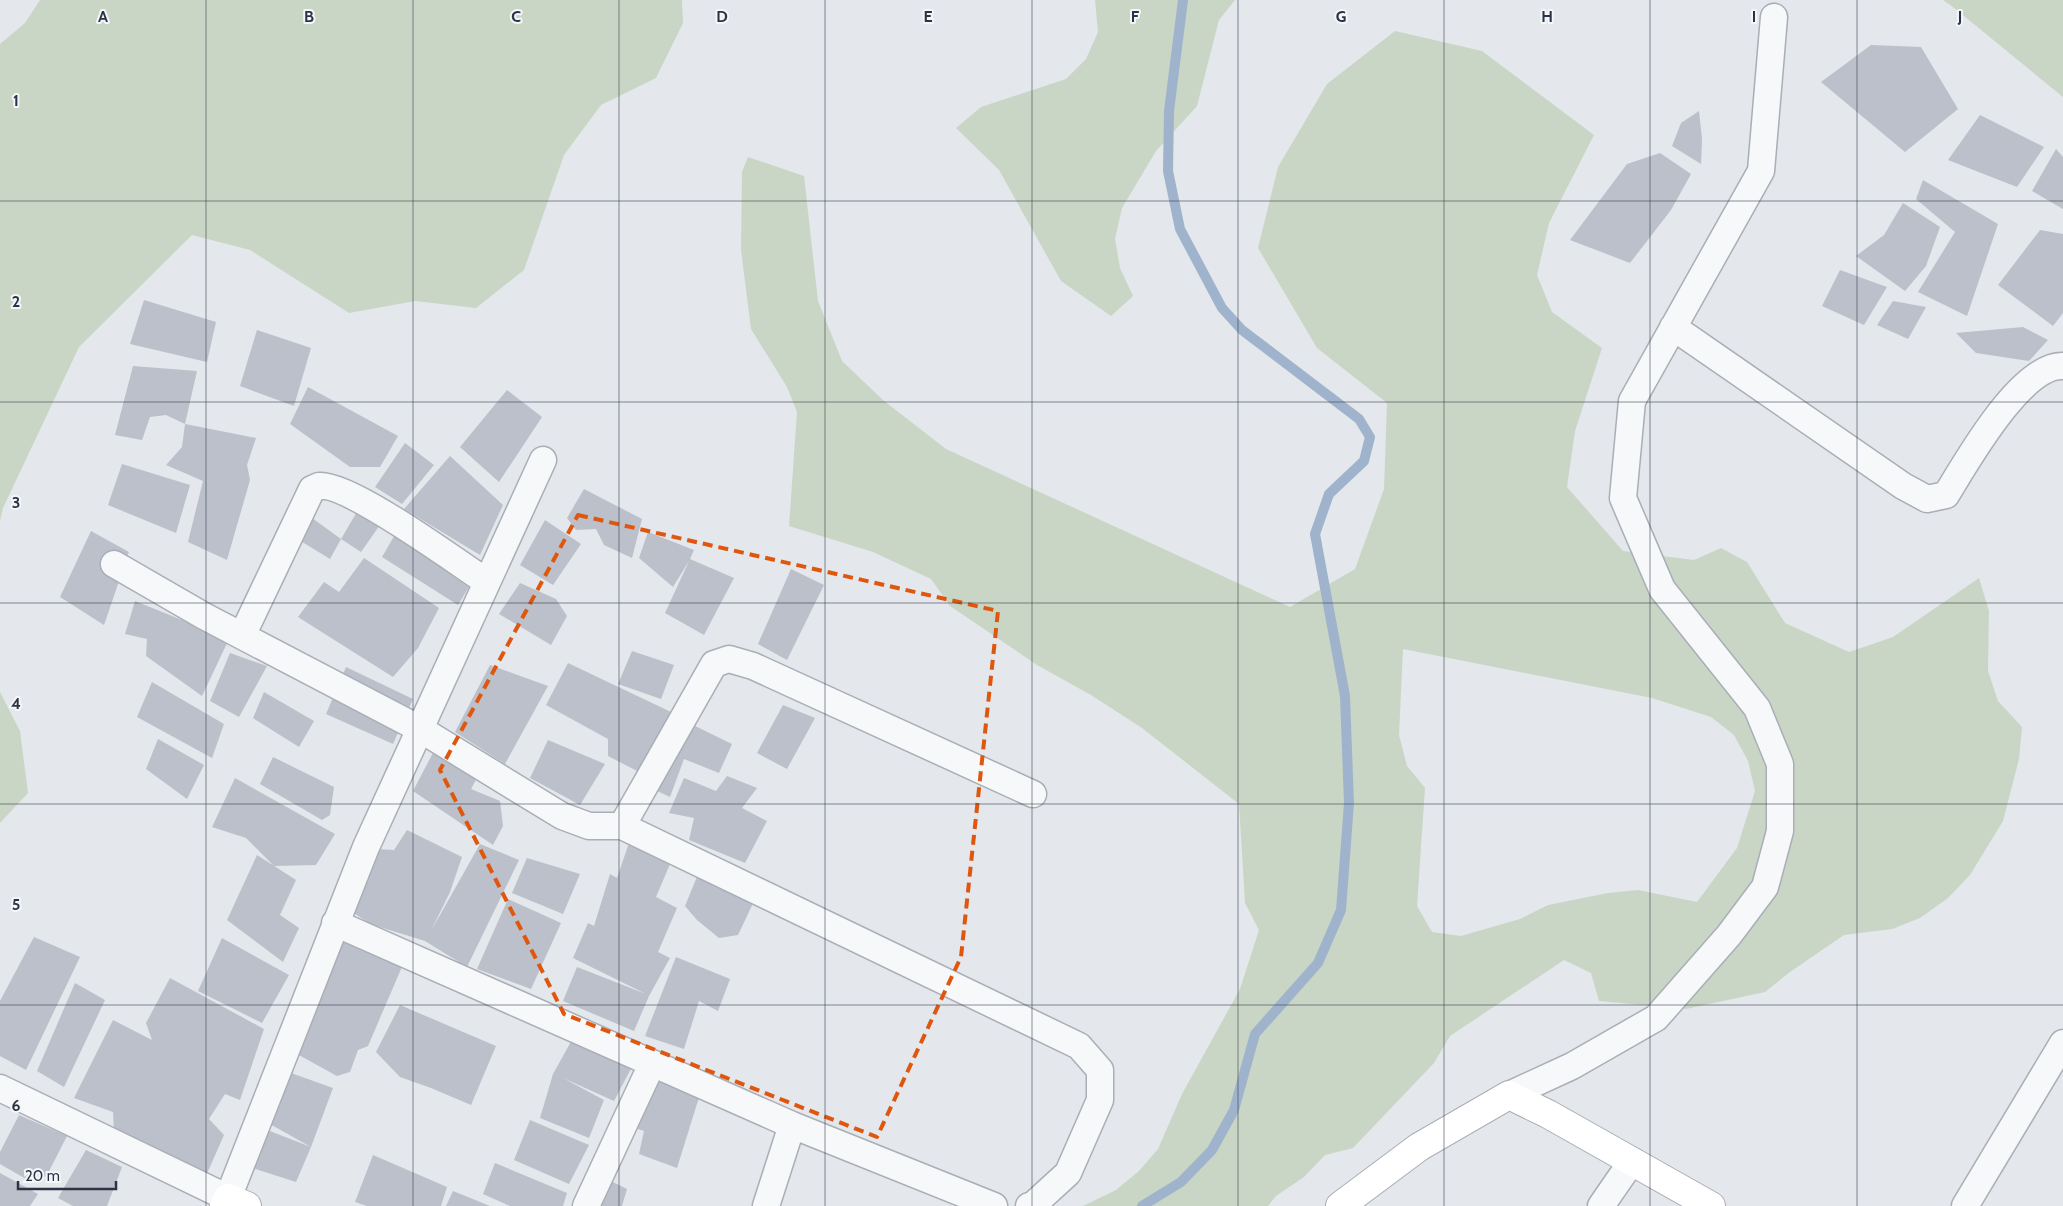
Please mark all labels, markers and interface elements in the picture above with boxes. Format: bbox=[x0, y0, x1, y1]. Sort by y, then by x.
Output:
text: A bbox=[98, 7, 108, 26]
text: B bbox=[304, 7, 314, 26]
text: C bbox=[511, 7, 521, 26]
text: D bbox=[716, 7, 728, 26]
text: E bbox=[923, 7, 933, 26]
text: F bbox=[1131, 7, 1140, 26]
text: G bbox=[1336, 7, 1346, 26]
text: H bbox=[1541, 7, 1553, 26]
text: I bbox=[1752, 7, 1756, 26]
text: J bbox=[1957, 7, 1962, 26]
text: 1 bbox=[13, 91, 19, 110]
text: 2 bbox=[12, 292, 20, 311]
text: 3 bbox=[12, 493, 20, 512]
text: 4 bbox=[11, 694, 21, 713]
text: 5 bbox=[12, 895, 20, 914]
text: 6 bbox=[12, 1096, 21, 1115]
scale bar bbox=[18, 1158, 115, 1190]
text: 20 m bbox=[25, 1167, 60, 1185]

